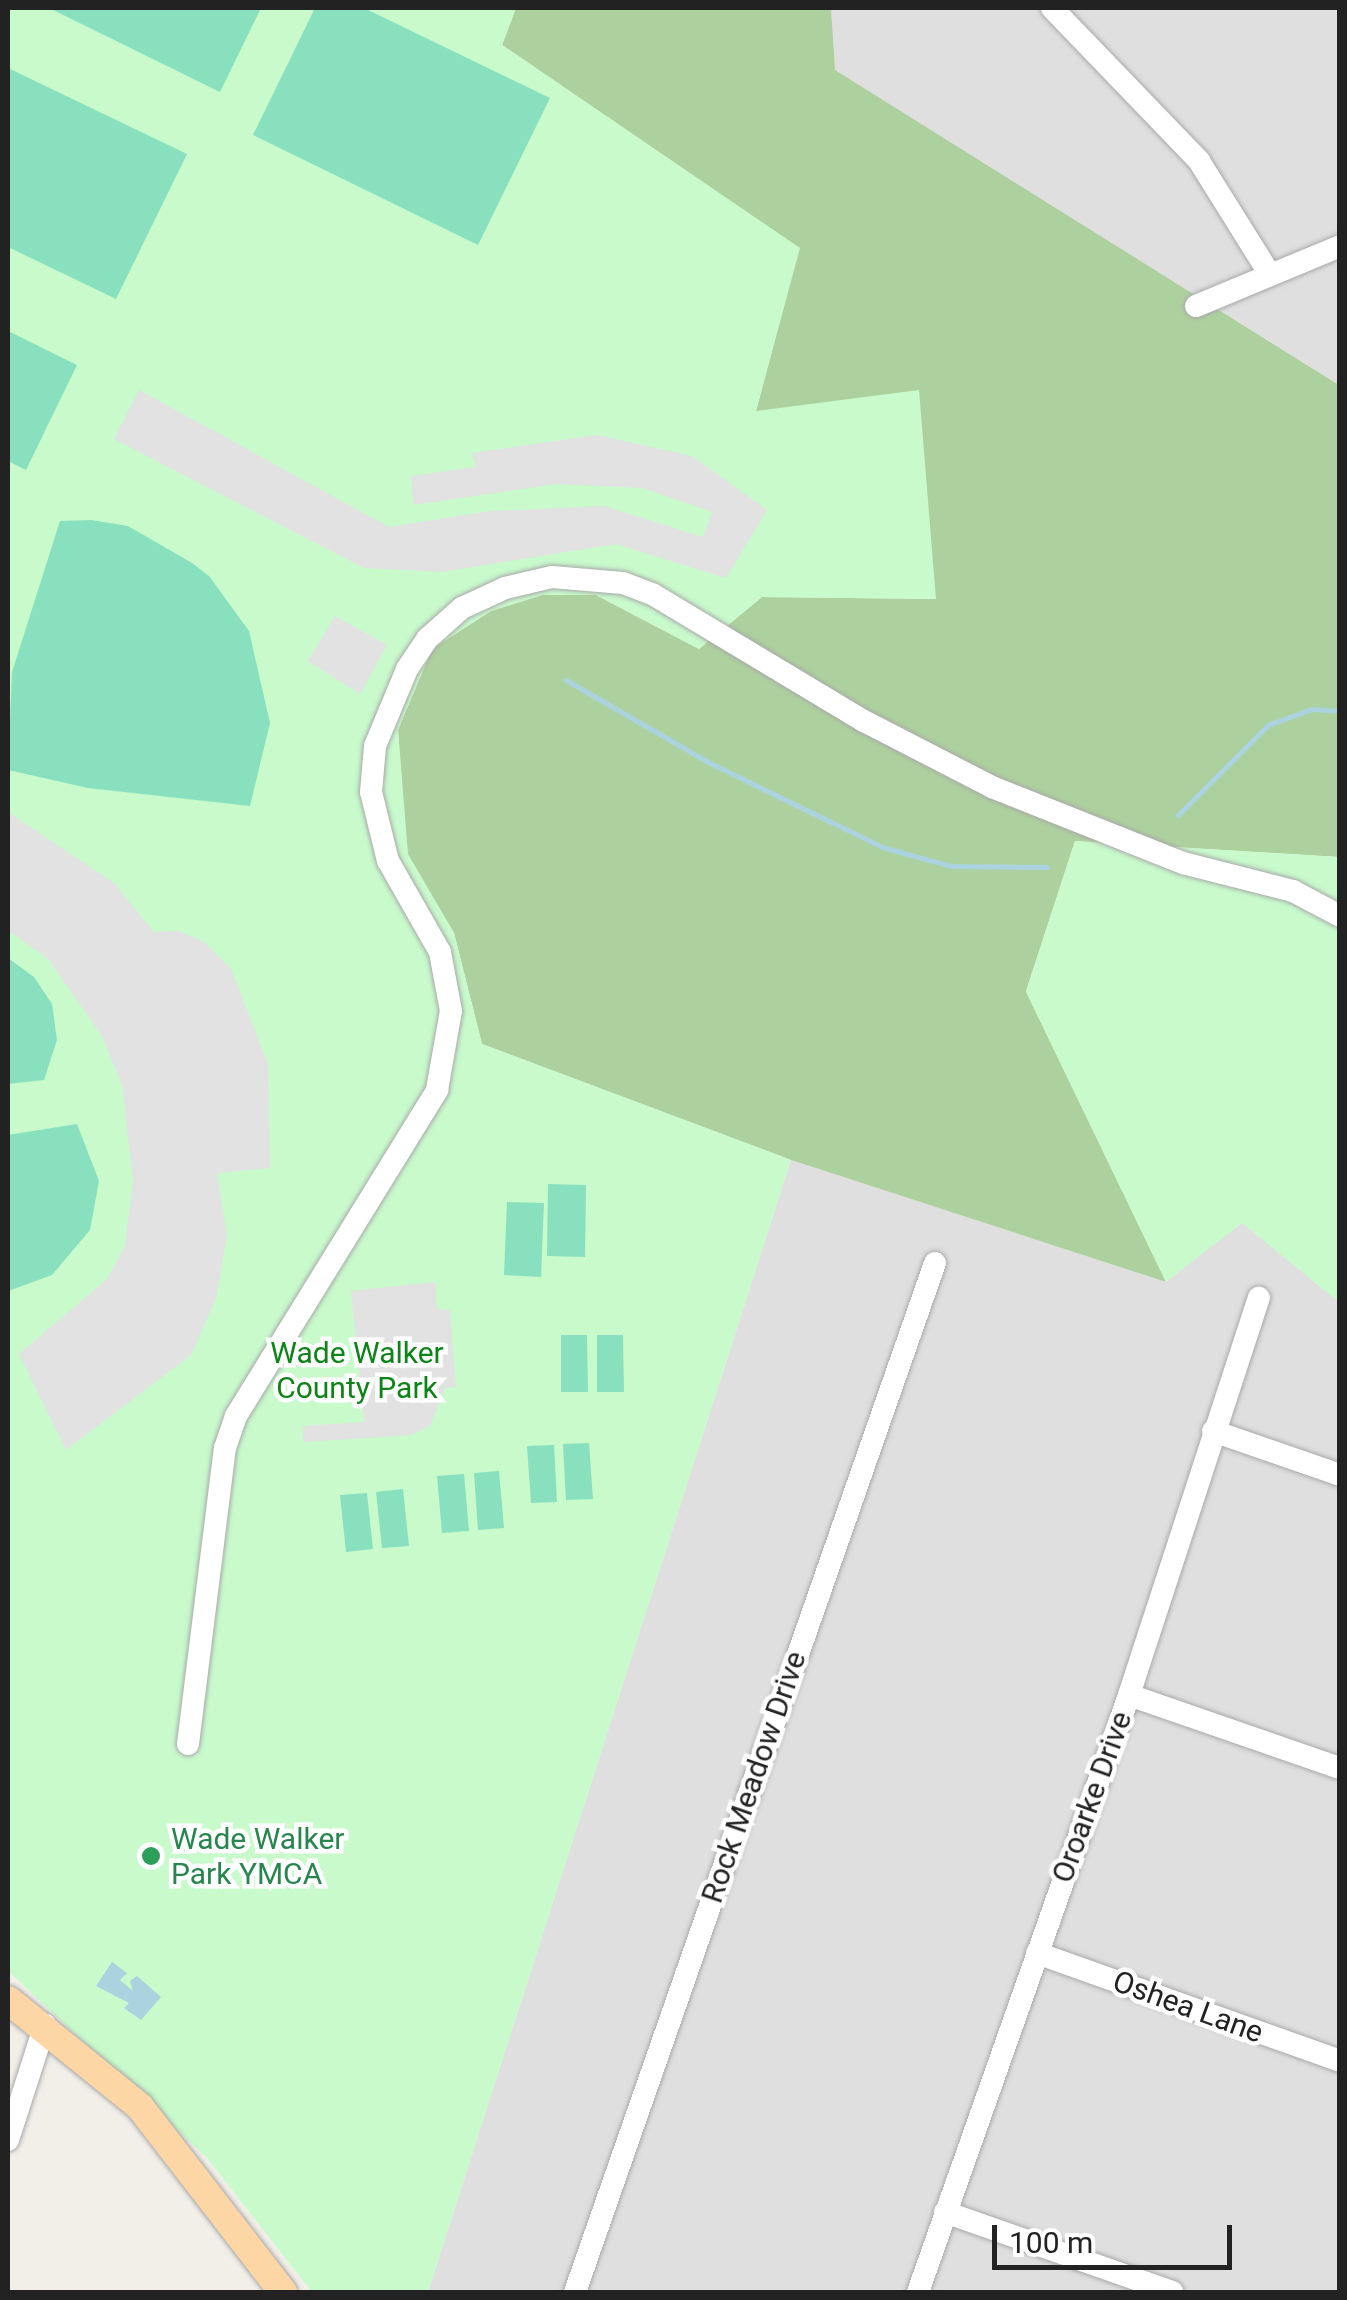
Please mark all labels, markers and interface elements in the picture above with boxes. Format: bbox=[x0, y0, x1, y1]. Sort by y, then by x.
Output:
park label: Wade Walker County Park bbox=[270, 1335, 444, 1406]
street label: Rock Meadow Drive bbox=[694, 1646, 814, 1908]
street label: Oroarke Drive bbox=[1044, 1706, 1140, 1888]
place label: Wade Walker Park YMCA bbox=[171, 1821, 344, 1892]
marker: Wade Walker Park YMCA bbox=[140, 1845, 162, 1867]
street label: Oshea Lane bbox=[1108, 1963, 1268, 2051]
scale bar bbox=[997, 2205, 1237, 2267]
text: 100 m bbox=[1009, 2225, 1093, 2260]

